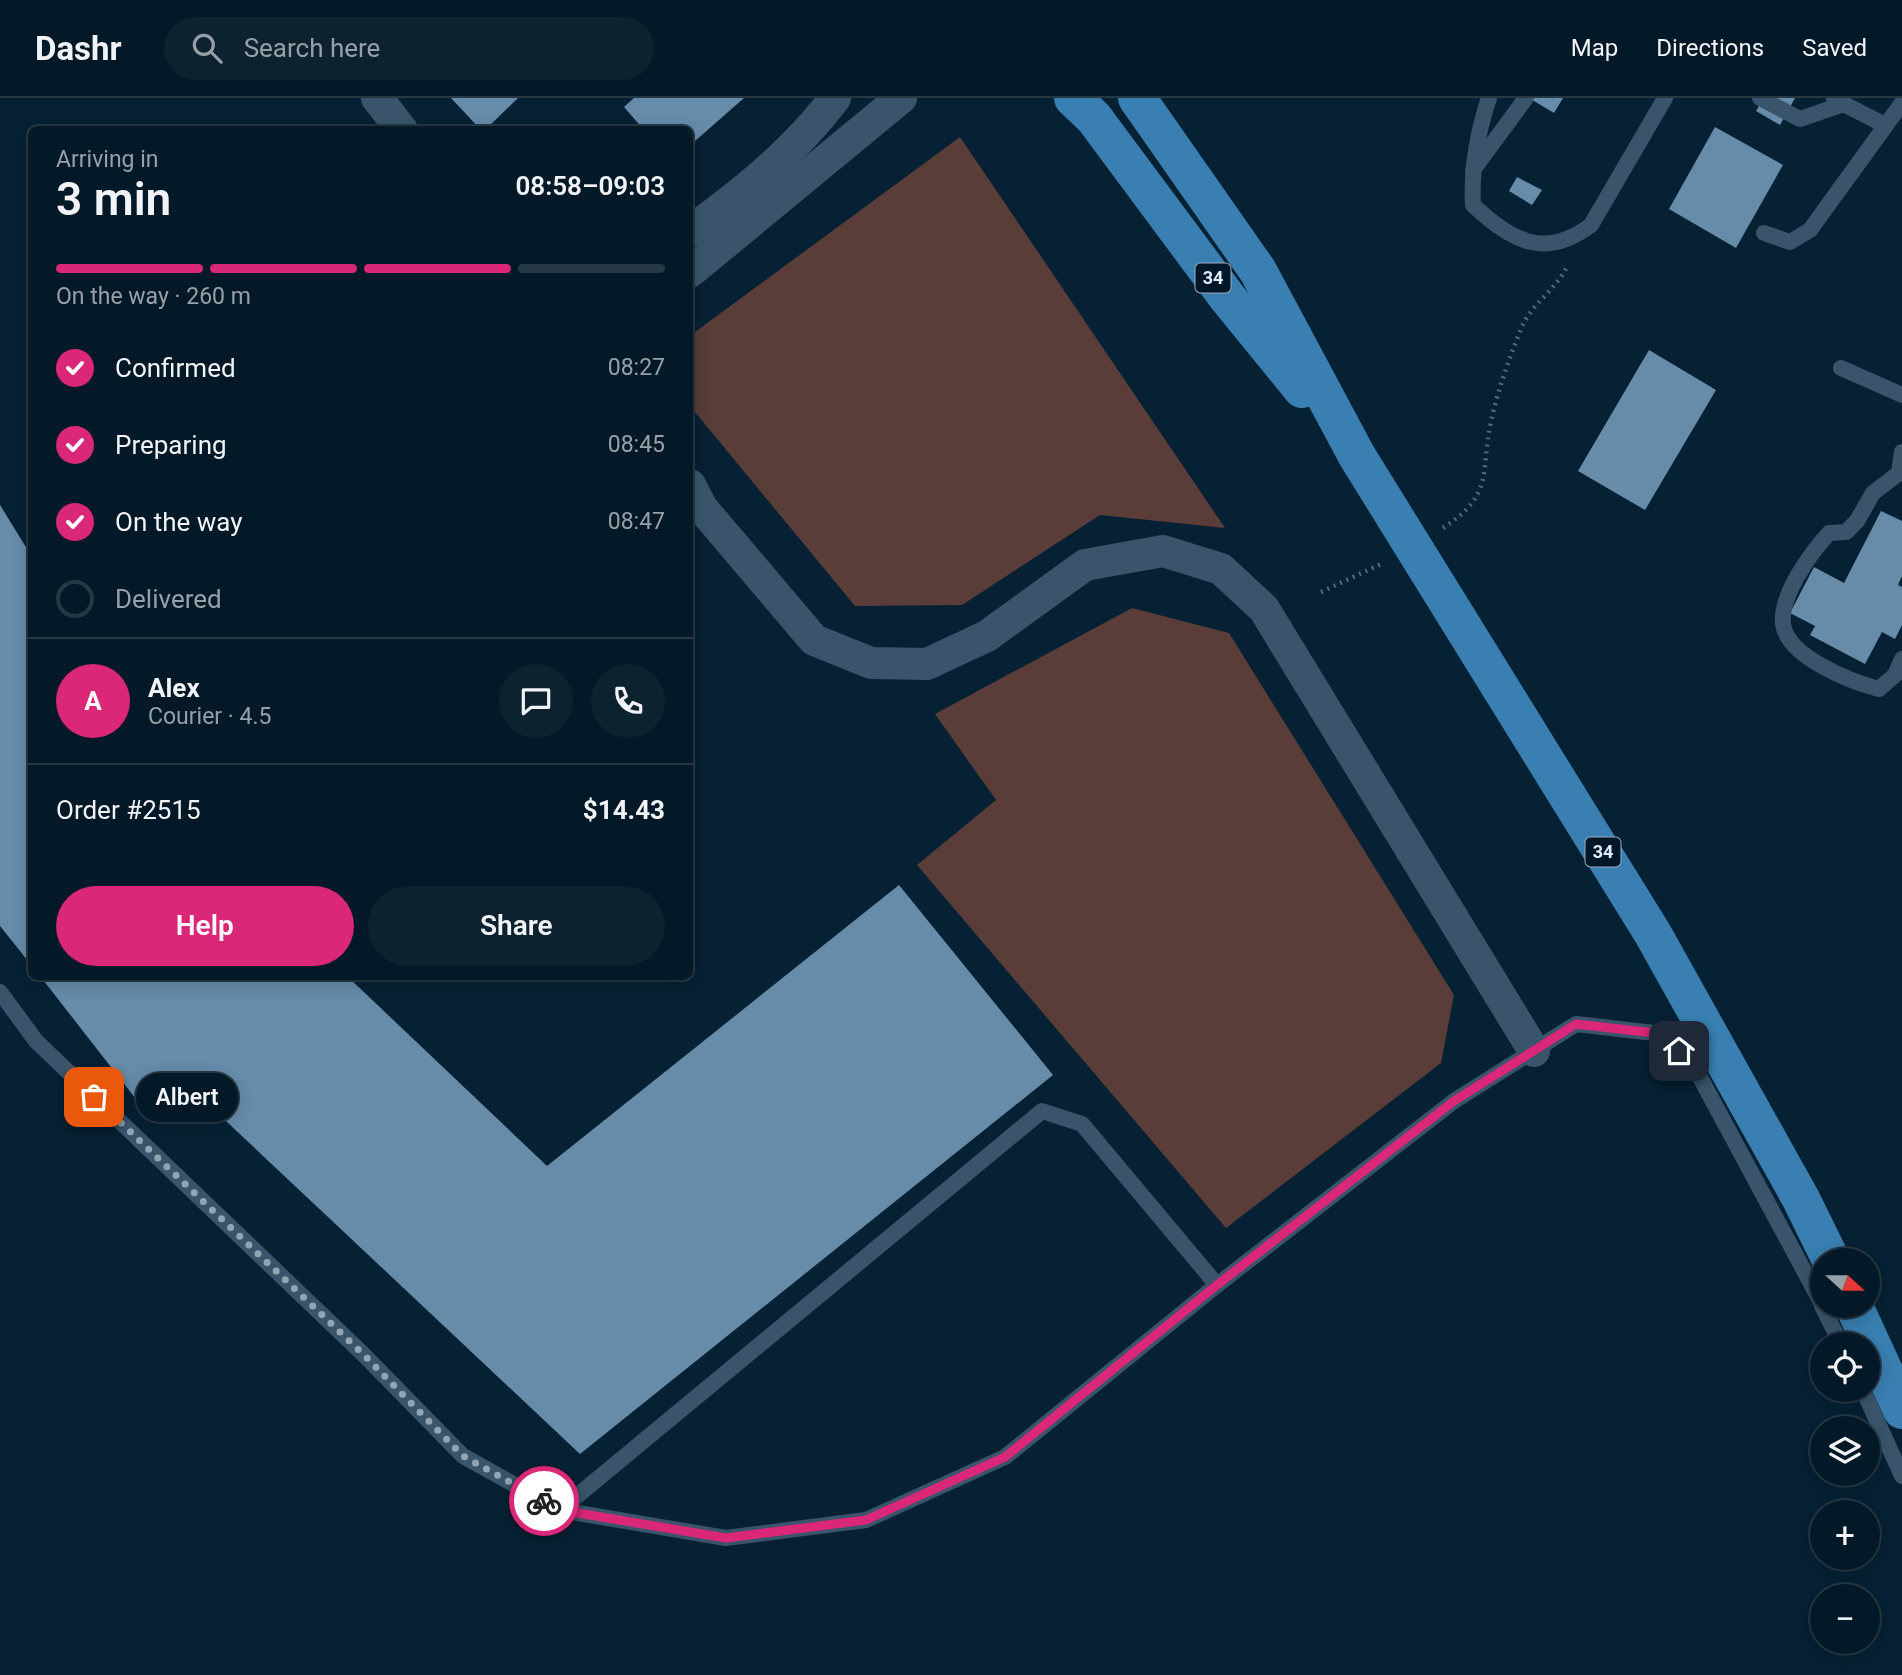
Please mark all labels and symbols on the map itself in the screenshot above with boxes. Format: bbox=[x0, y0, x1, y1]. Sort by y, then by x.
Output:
road number: 34 bbox=[1196, 264, 1230, 293]
road number: 34 bbox=[1586, 838, 1620, 866]
pin bbox=[1649, 1021, 1709, 1081]
pin bbox=[64, 1067, 124, 1127]
callout: Albert bbox=[136, 1072, 238, 1122]
north arrow bbox=[1810, 1248, 1880, 1318]
courier bbox=[509, 1466, 579, 1536]

